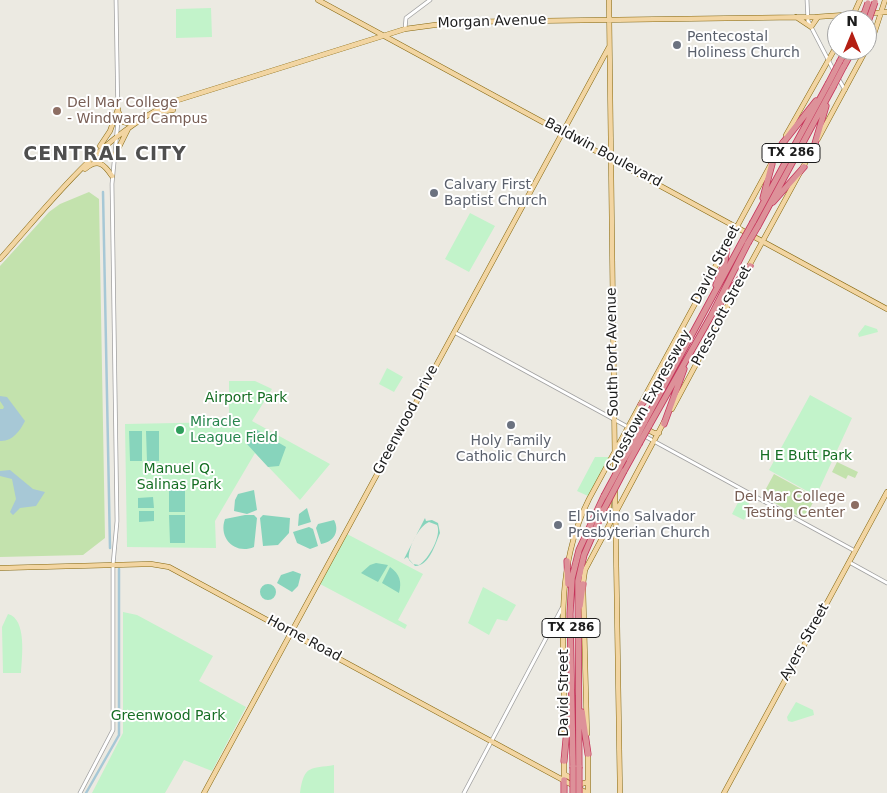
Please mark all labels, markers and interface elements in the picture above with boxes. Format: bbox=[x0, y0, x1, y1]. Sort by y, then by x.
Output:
north arrow bbox=[827, 10, 877, 60]
street label: Morgan Avenue bbox=[437, 12, 547, 32]
text: N bbox=[846, 13, 858, 29]
place label: Pentecostal Holiness Church bbox=[687, 29, 800, 62]
marker: Pentecostal Holiness Church bbox=[671, 39, 683, 51]
place label: Del Mar College - Windward Campus bbox=[67, 95, 208, 128]
marker: Del Mar College - Windward Campus bbox=[51, 105, 63, 117]
street label: Baldwin Boulevard bbox=[541, 115, 665, 191]
district label: CENTRAL CITY bbox=[22, 144, 188, 166]
road number: TX 286 bbox=[762, 144, 820, 162]
place label: Calvary First Baptist Church bbox=[444, 177, 547, 210]
marker: Calvary First Baptist Church bbox=[428, 187, 440, 199]
street label: David Street bbox=[688, 222, 744, 308]
street label: Presscott Street bbox=[689, 263, 755, 369]
street label: South Port Avenue bbox=[603, 287, 623, 417]
street label: Crosstown Expressway bbox=[603, 327, 695, 475]
street label: Greenwood Drive bbox=[370, 362, 442, 478]
park label: Airport Park bbox=[205, 390, 287, 406]
place label: Miracle League Field bbox=[190, 414, 278, 447]
marker: Holy Family Catholic Church bbox=[505, 419, 517, 431]
marker: Miracle League Field bbox=[174, 424, 186, 436]
place label: Holy Family Catholic Church bbox=[456, 433, 566, 466]
park label: H E Butt Park bbox=[760, 448, 852, 464]
park label: Manuel Q. Salinas Park bbox=[137, 461, 221, 494]
place label: Del Mar College Testing Center bbox=[734, 489, 845, 522]
marker: Del Mar College Testing Center bbox=[849, 499, 861, 511]
place label: El Divino Salvador Presbyterian Church bbox=[568, 509, 710, 542]
marker: El Divino Salvador Presbyterian Church bbox=[552, 519, 564, 531]
street label: Ayers Street bbox=[777, 601, 833, 683]
street label: Horne Road bbox=[264, 612, 344, 666]
road number: TX 286 bbox=[542, 618, 600, 638]
street label: David Street bbox=[556, 649, 572, 737]
park label: Greenwood Park bbox=[111, 708, 225, 724]

